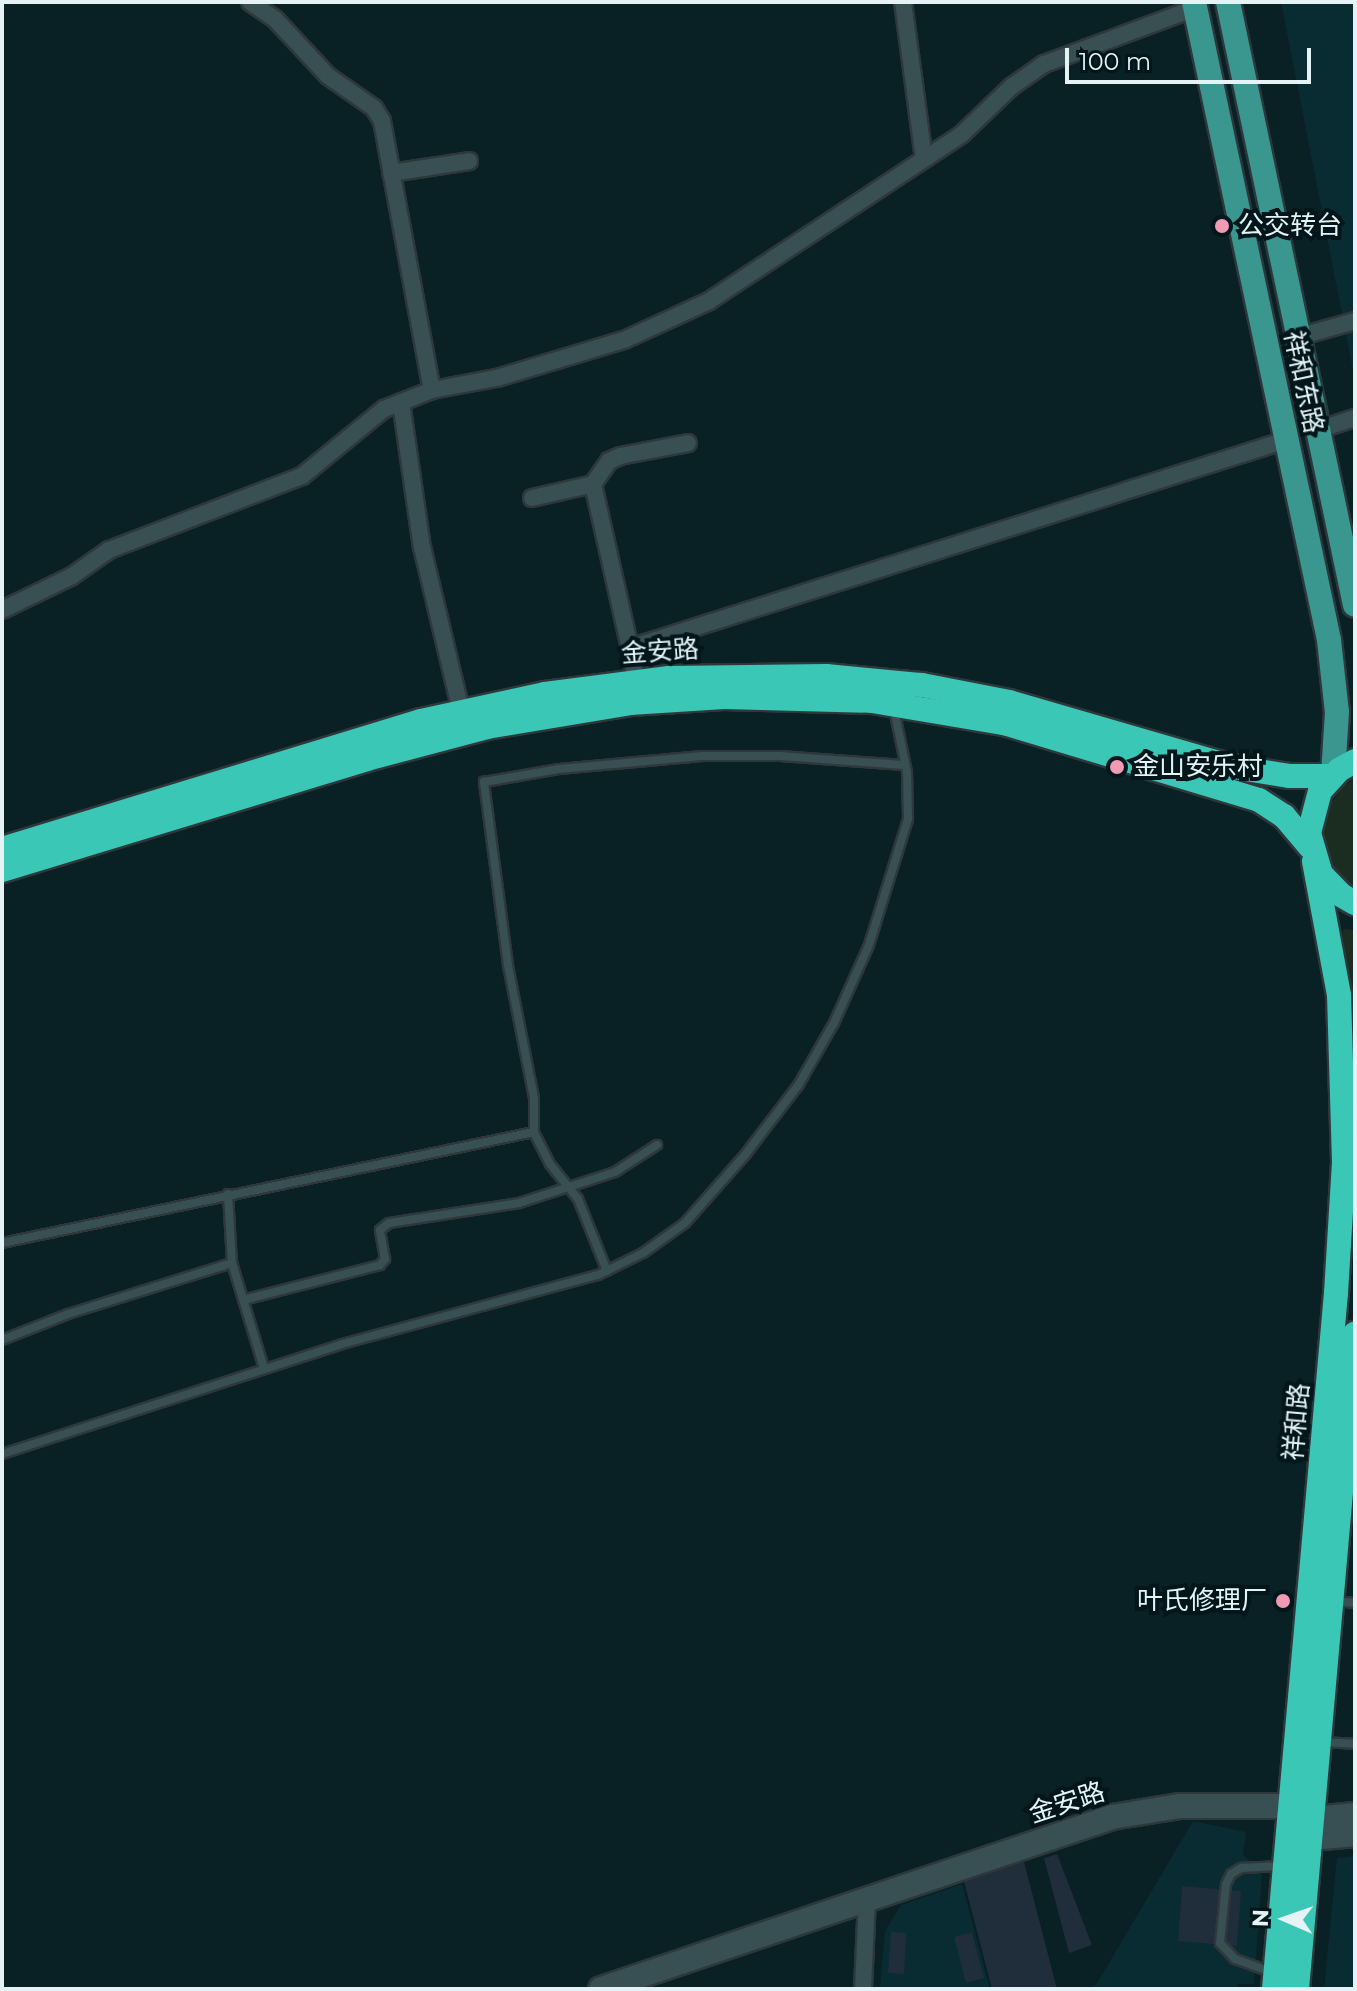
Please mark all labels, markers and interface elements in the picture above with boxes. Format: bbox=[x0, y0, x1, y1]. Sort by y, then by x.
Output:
scale bar bbox=[1069, 32, 1315, 82]
text: 100 m bbox=[1079, 47, 1151, 76]
place label: 公交转台 bbox=[1238, 210, 1342, 242]
marker: 公交转台 bbox=[1213, 217, 1231, 235]
street label: 祥和东路 bbox=[1277, 328, 1329, 436]
street label: 金安路 bbox=[620, 634, 700, 670]
place label: 金山安乐村 bbox=[1133, 751, 1263, 783]
marker: 金山安乐村 bbox=[1108, 758, 1126, 776]
street label: 祥和路 bbox=[1278, 1382, 1316, 1462]
place label: 叶氏修理厂 bbox=[1137, 1585, 1267, 1617]
marker: 叶氏修理厂 bbox=[1274, 1592, 1292, 1610]
street label: 金安路 bbox=[1025, 1776, 1109, 1830]
north arrow bbox=[1245, 1879, 1325, 1959]
text: N bbox=[1247, 1909, 1274, 1928]

